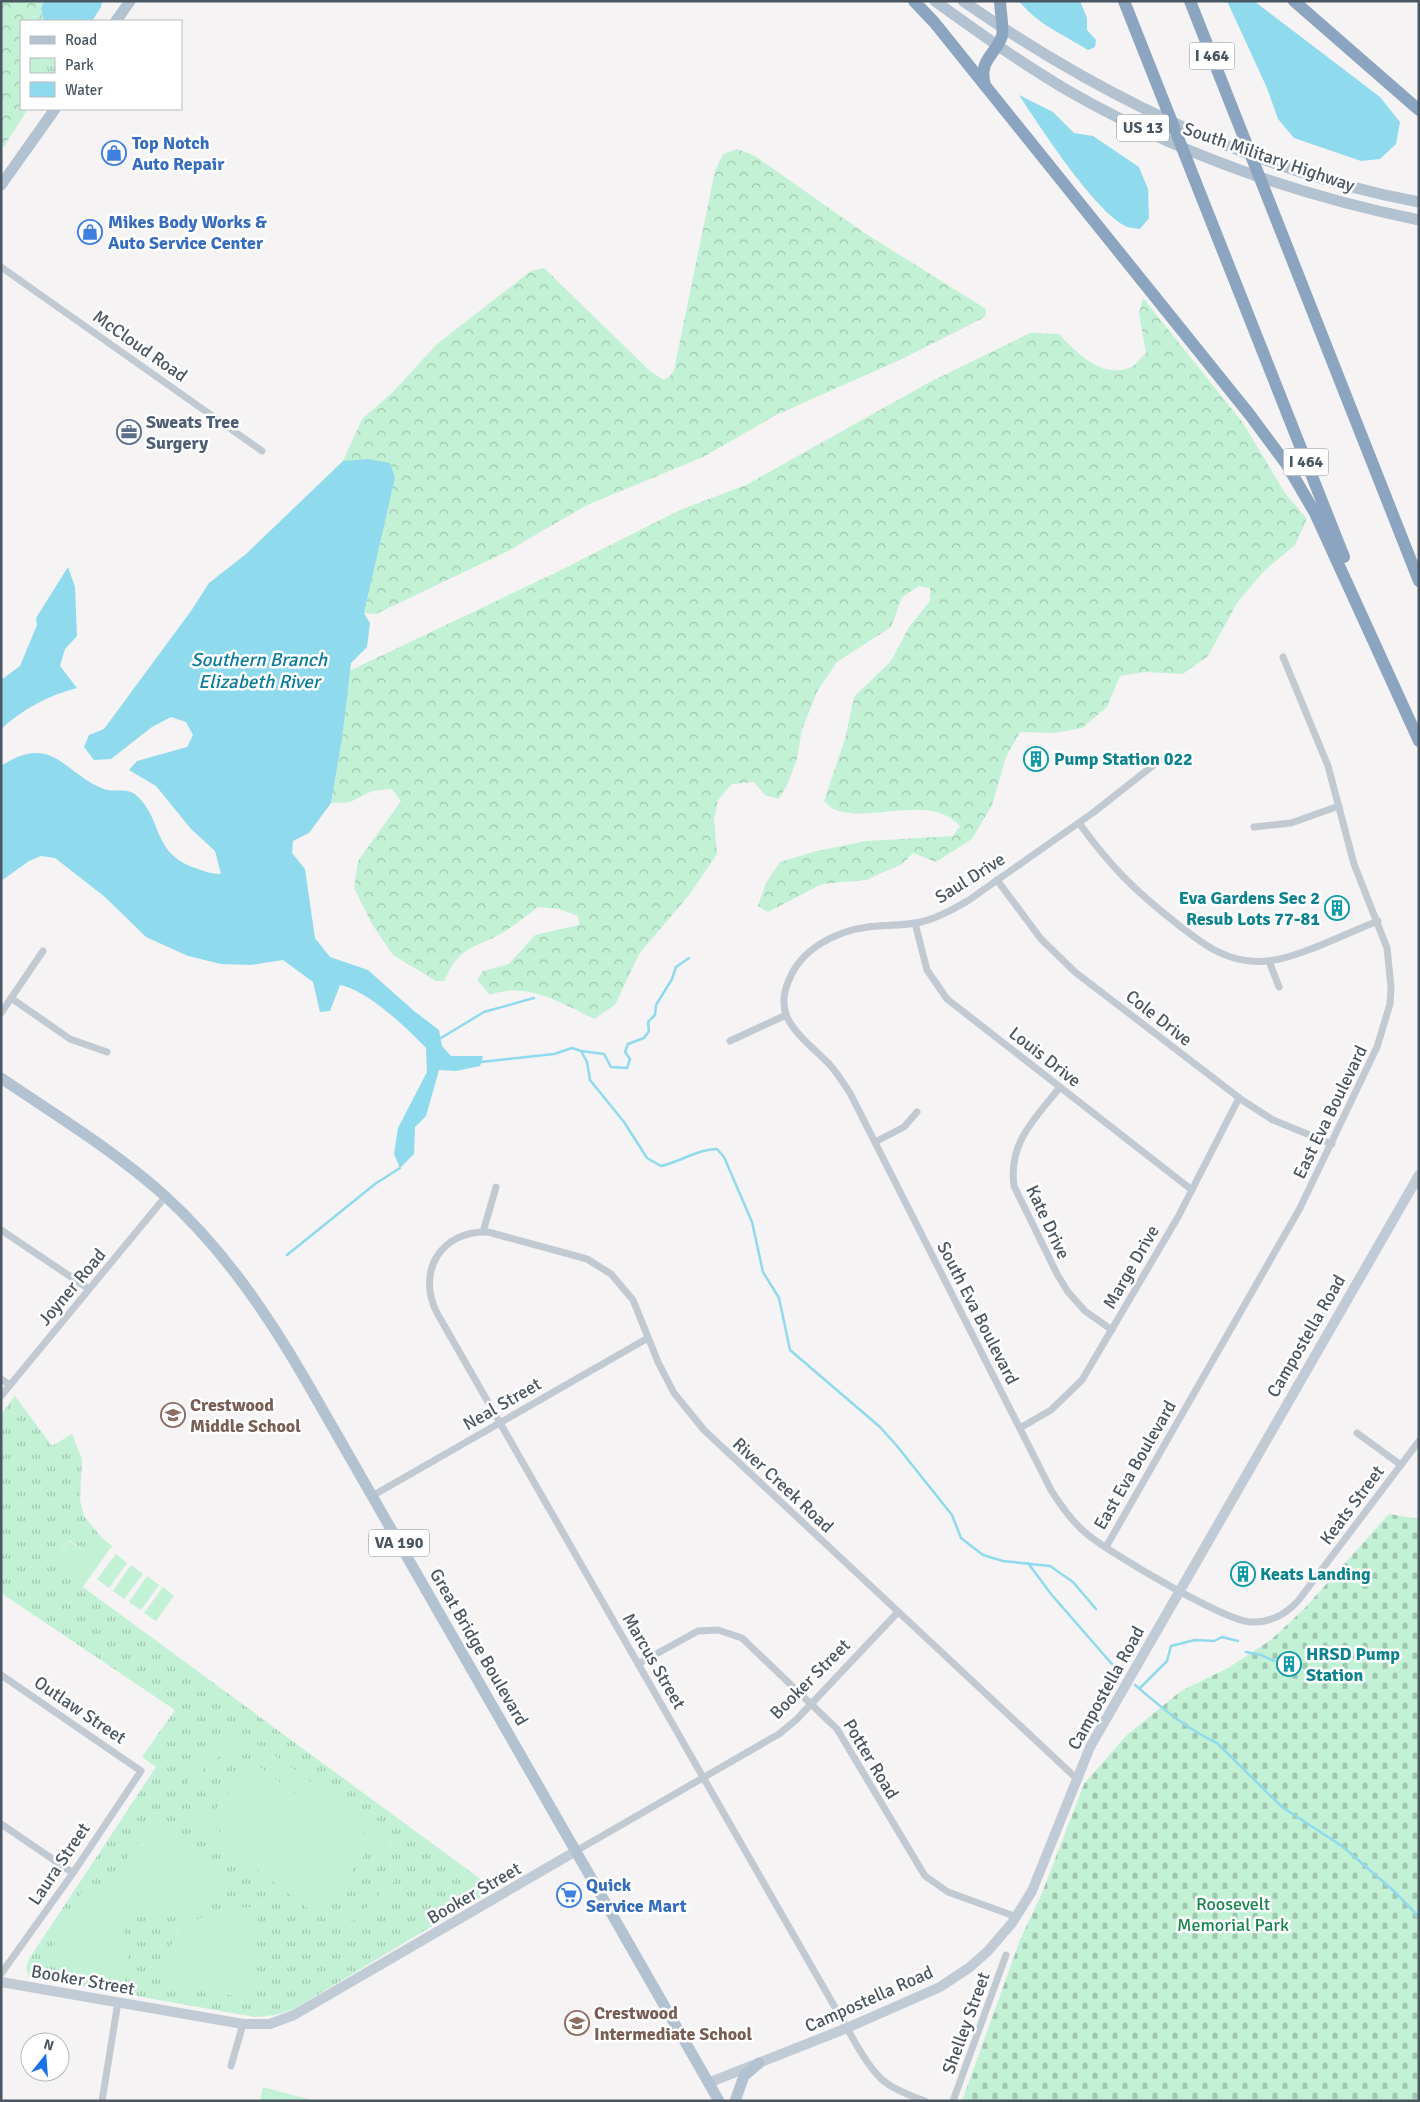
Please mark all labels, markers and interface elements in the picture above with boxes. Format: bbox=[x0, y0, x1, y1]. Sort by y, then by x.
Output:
legend bbox=[20, 20, 182, 110]
text: Road bbox=[65, 31, 97, 49]
road number: I 464 bbox=[1190, 42, 1234, 70]
text: Park bbox=[65, 56, 94, 74]
text: Water bbox=[65, 81, 103, 99]
road number: US 13 bbox=[1117, 115, 1169, 142]
street label: South Military Highway bbox=[1180, 117, 1358, 197]
place label: Top Notch Auto Repair bbox=[132, 132, 225, 175]
shop icon: Top Notch Auto Repair bbox=[101, 140, 127, 166]
place label: Mikes Body Works & Auto Service Center bbox=[108, 211, 267, 254]
shop icon: Mikes Body Works & Auto Service Center bbox=[77, 219, 103, 245]
street label: McCloud Road bbox=[89, 305, 191, 387]
place label: Sweats Tree Surgery bbox=[146, 411, 239, 454]
office icon: Sweats Tree Surgery bbox=[116, 419, 142, 445]
road number: I 464 bbox=[1284, 448, 1328, 476]
water label: Southern Branch Elizabeth River bbox=[191, 648, 328, 694]
building icon: Pump Station 022 bbox=[1023, 746, 1049, 772]
place label: Pump Station 022 bbox=[1054, 748, 1193, 770]
street label: Saul Drive bbox=[931, 848, 1009, 908]
place label: Eva Gardens Sec 2 Resub Lots 77-81 bbox=[1179, 887, 1320, 930]
building icon: Eva Gardens Sec 2 Resub Lots 77-81 bbox=[1324, 895, 1350, 921]
street label: Cole Drive bbox=[1121, 985, 1197, 1051]
street label: Louis Drive bbox=[1005, 1022, 1085, 1092]
street label: East Eva Boulevard bbox=[1288, 1042, 1372, 1182]
street label: Kate Drive bbox=[1021, 1182, 1075, 1262]
street label: Marge Drive bbox=[1098, 1221, 1164, 1313]
street label: South Eva Boulevard bbox=[932, 1238, 1024, 1388]
street label: Joyner Road bbox=[34, 1244, 110, 1330]
street label: Campostella Road bbox=[1262, 1271, 1350, 1401]
street label: Neal Street bbox=[459, 1373, 545, 1435]
place label: Crestwood Middle School bbox=[190, 1394, 301, 1437]
street label: East Eva Boulevard bbox=[1089, 1396, 1181, 1534]
school or university icon: Crestwood Middle School bbox=[160, 1402, 186, 1428]
street label: River Creek Road bbox=[728, 1433, 838, 1537]
street label: Keats Street bbox=[1315, 1461, 1389, 1549]
road number: VA 190 bbox=[369, 1530, 429, 1556]
building icon: Keats Landing bbox=[1230, 1561, 1256, 1587]
place label: Keats Landing bbox=[1260, 1563, 1371, 1585]
street label: Great Bridge Boulevard bbox=[425, 1565, 533, 1729]
street label: Marcus Street bbox=[618, 1609, 690, 1713]
street label: Campostella Road bbox=[1063, 1622, 1149, 1754]
street label: Booker Street bbox=[765, 1634, 855, 1724]
place label: HRSD Pump Station bbox=[1306, 1643, 1400, 1686]
building icon: HRSD Pump Station bbox=[1276, 1651, 1302, 1677]
street label: Outlaw Street bbox=[30, 1671, 130, 1749]
street label: Potter Road bbox=[839, 1715, 903, 1803]
street label: Laura Street bbox=[23, 1819, 95, 1909]
street label: Booker Street bbox=[423, 1857, 525, 1929]
place label: Quick Service Mart bbox=[586, 1874, 687, 1917]
supermarket icon: Quick Service Mart bbox=[556, 1882, 582, 1908]
park label: Roosevelt Memorial Park bbox=[1177, 1893, 1289, 1936]
street label: Booker Street bbox=[29, 1960, 137, 2000]
street label: Campostella Road bbox=[801, 1961, 937, 2037]
street label: Shelley Street bbox=[937, 1969, 995, 2077]
place label: Crestwood Intermediate School bbox=[594, 2002, 752, 2045]
school or university icon: Crestwood Intermediate School bbox=[564, 2010, 590, 2036]
north arrow bbox=[20, 2032, 70, 2082]
text: N bbox=[42, 2035, 56, 2055]

